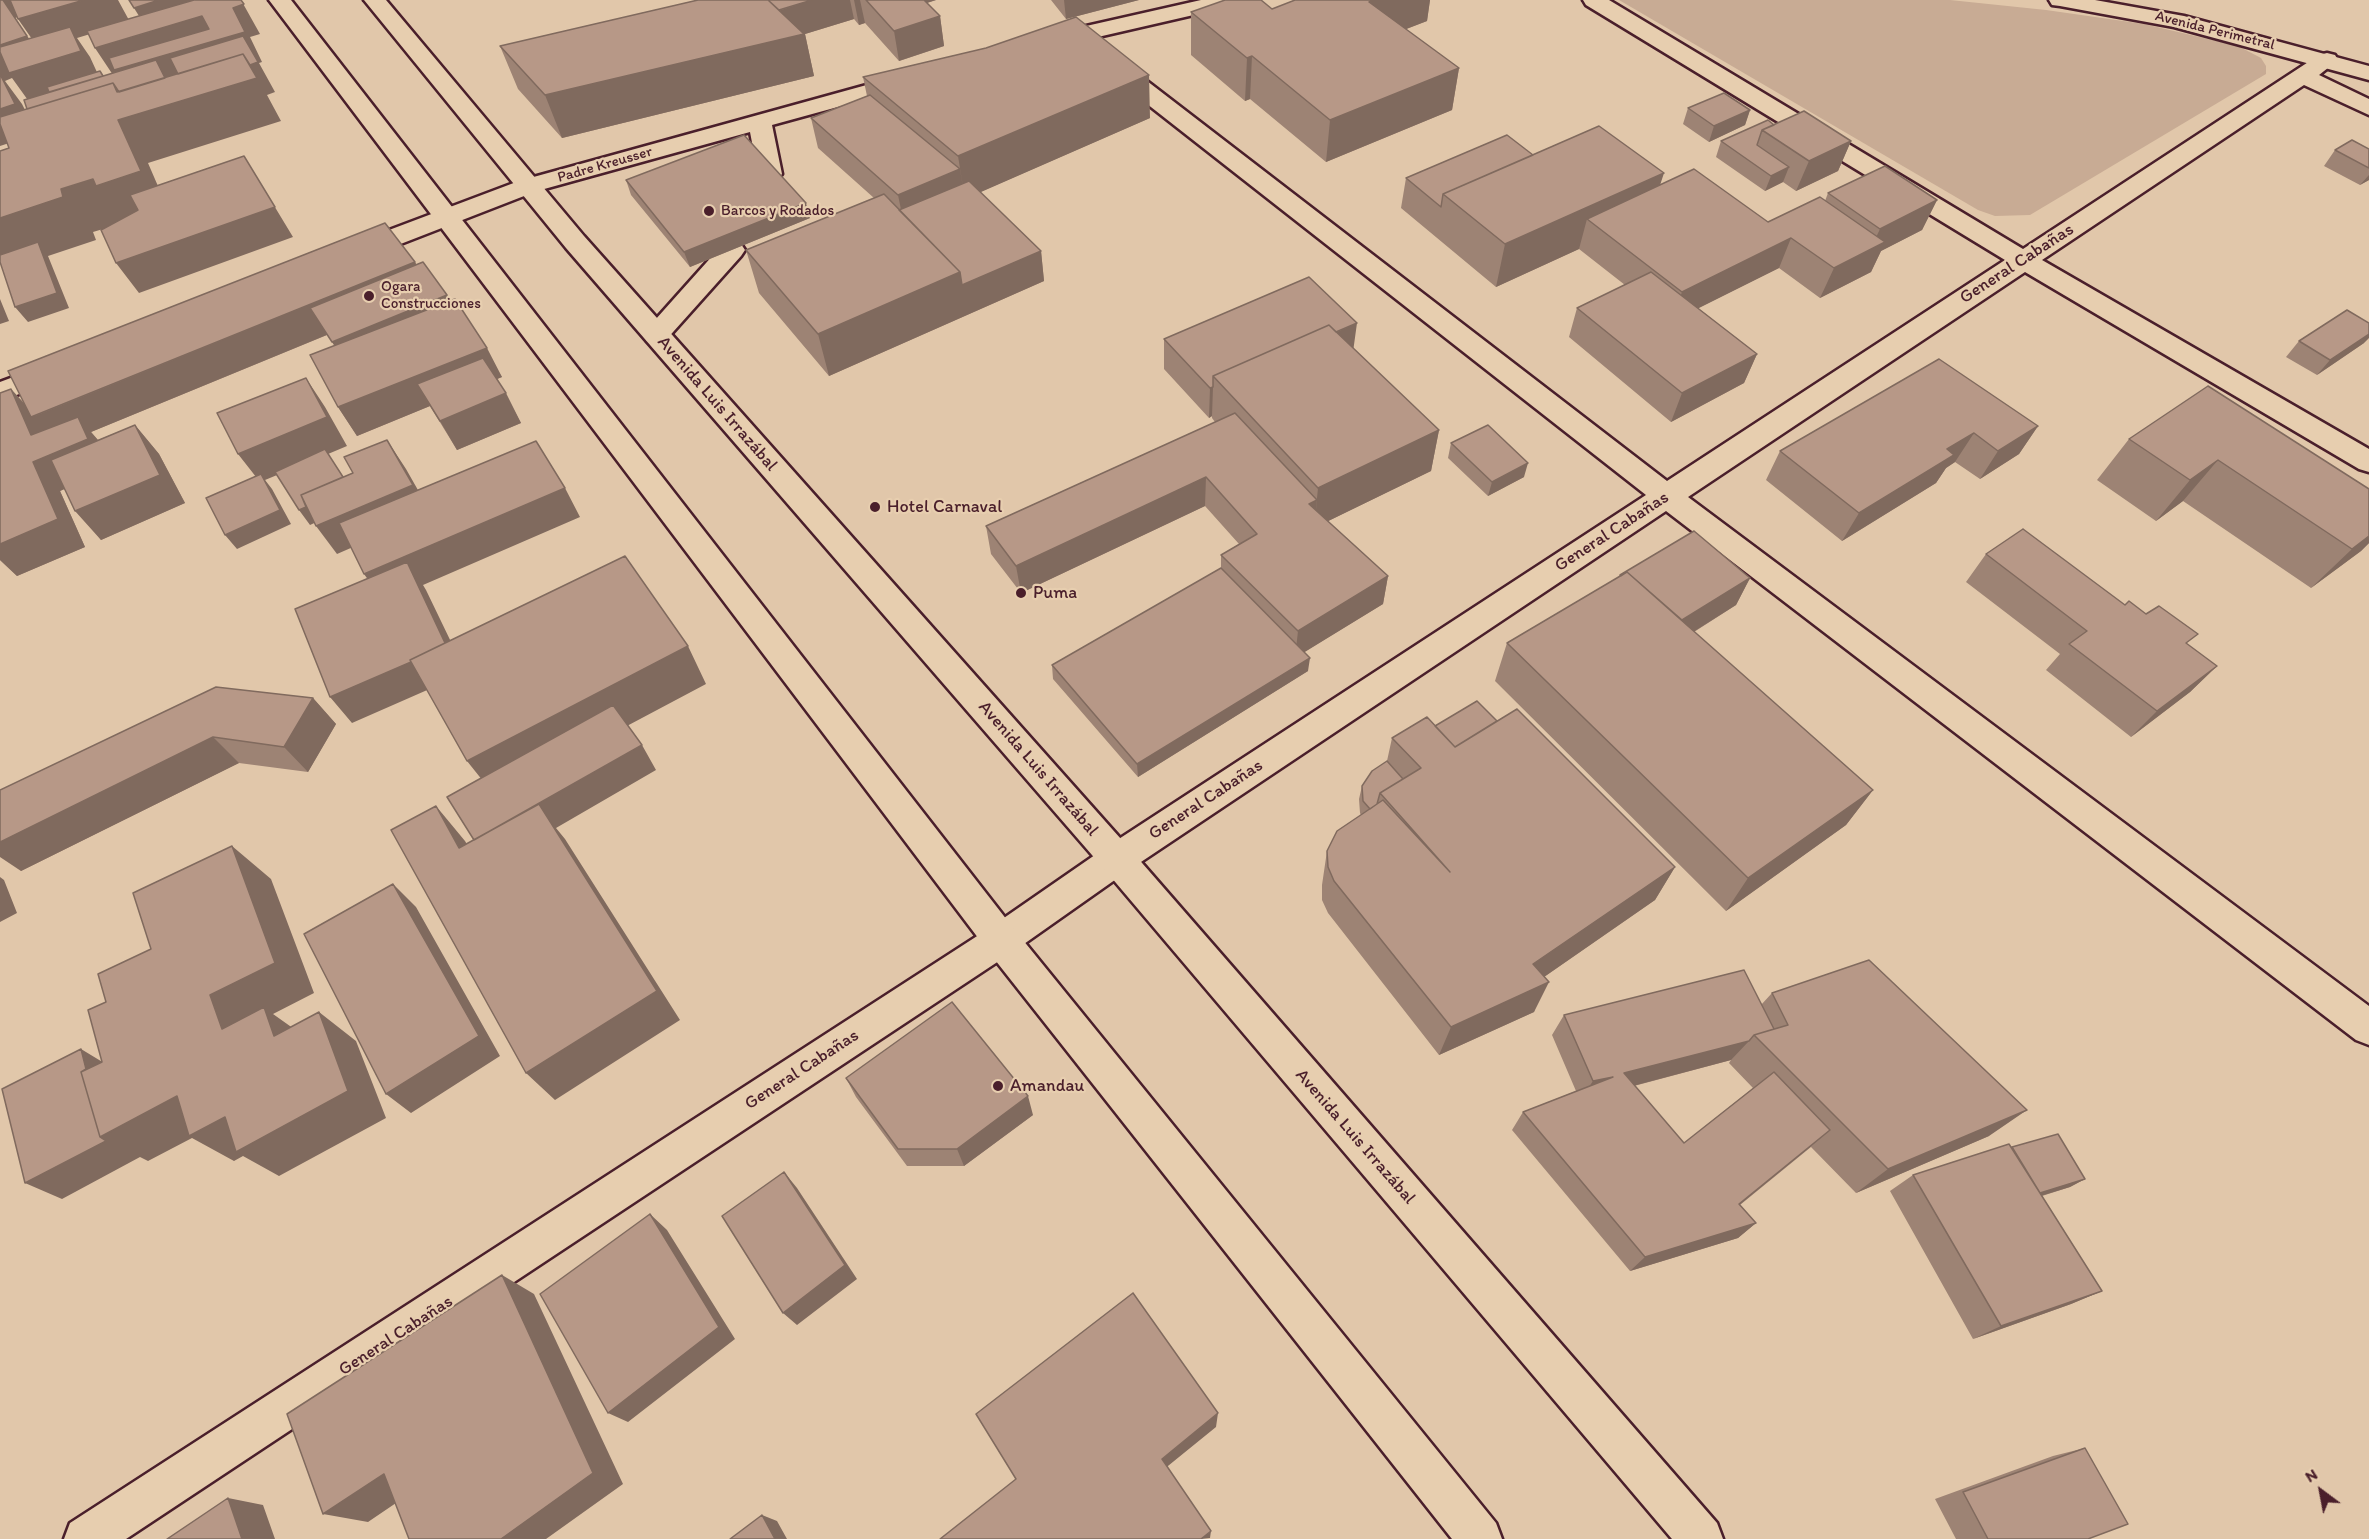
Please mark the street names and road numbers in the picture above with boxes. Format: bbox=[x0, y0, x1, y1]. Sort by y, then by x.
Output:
street label: Avenida Perimetral bbox=[2153, 7, 2277, 55]
street label: Padre Kreusser bbox=[556, 143, 654, 187]
street label: General Cabañas bbox=[1956, 219, 2078, 309]
street label: Avenida Luis Irrazábal bbox=[652, 332, 782, 476]
street label: General Cabañas bbox=[1551, 487, 1673, 577]
street label: Avenida Luis Irrazábal bbox=[973, 697, 1103, 841]
street label: General Cabañas bbox=[1145, 755, 1267, 845]
street label: General Cabañas bbox=[741, 1025, 863, 1115]
street label: Avenida Luis Irrazábal bbox=[1290, 1065, 1420, 1209]
street label: General Cabañas bbox=[335, 1291, 457, 1381]

